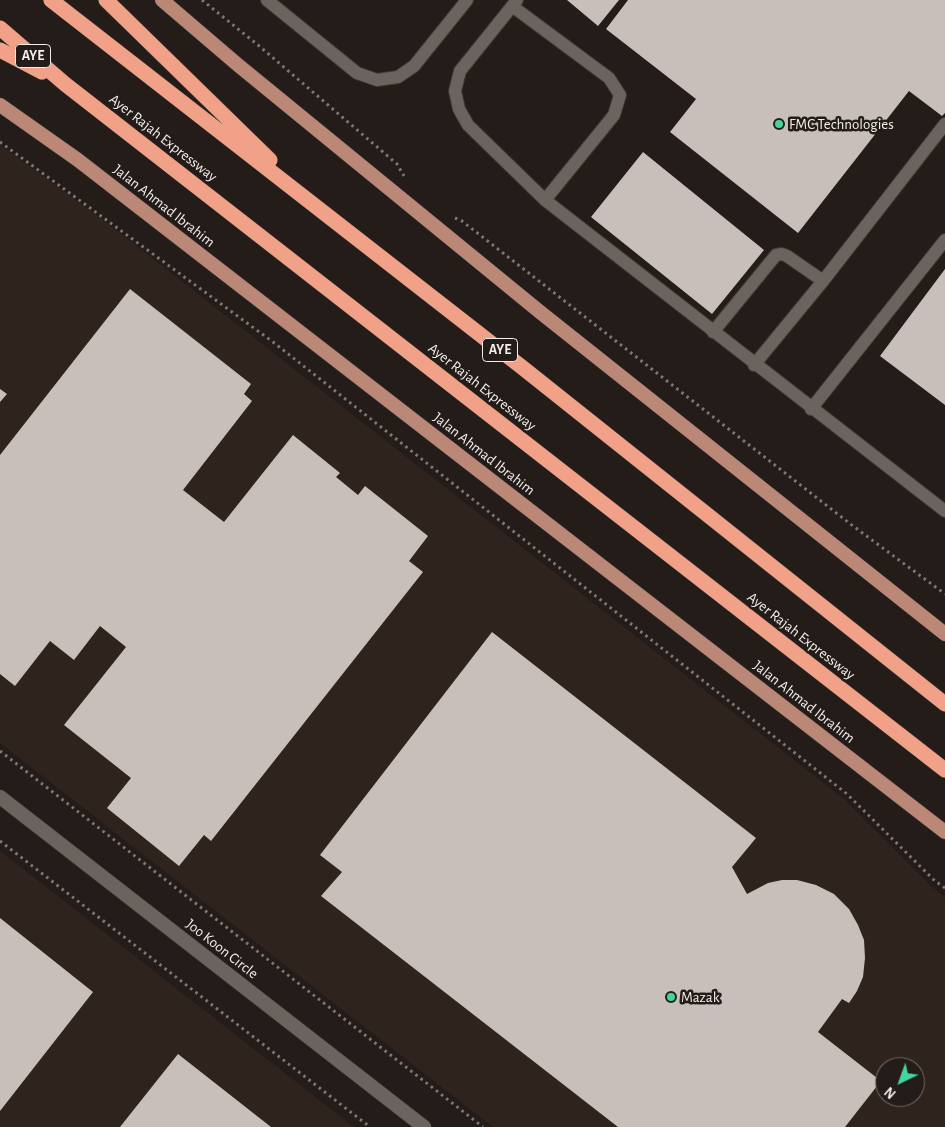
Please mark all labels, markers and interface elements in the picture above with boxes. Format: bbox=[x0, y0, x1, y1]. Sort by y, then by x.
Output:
road number: AYE bbox=[15, 44, 50, 68]
street label: Ayer Rajah Expressway bbox=[105, 90, 221, 186]
place label: FMC Technologies bbox=[789, 115, 894, 133]
marker: FMC Technologies bbox=[773, 118, 785, 130]
street label: Jalan Ahmad Ibrahim bbox=[110, 161, 218, 251]
road number: AYE bbox=[482, 338, 518, 362]
street label: Ayer Rajah Expressway bbox=[424, 339, 540, 435]
street label: Jalan Ahmad Ibrahim bbox=[430, 409, 538, 499]
street label: Ayer Rajah Expressway bbox=[743, 588, 859, 684]
street label: Jalan Ahmad Ibrahim bbox=[750, 657, 858, 747]
street label: Joo Koon Circle bbox=[182, 915, 262, 983]
place label: Mazak bbox=[681, 988, 720, 1006]
marker: Mazak bbox=[665, 991, 677, 1003]
north arrow bbox=[875, 1057, 925, 1107]
text: N bbox=[882, 1084, 899, 1101]

